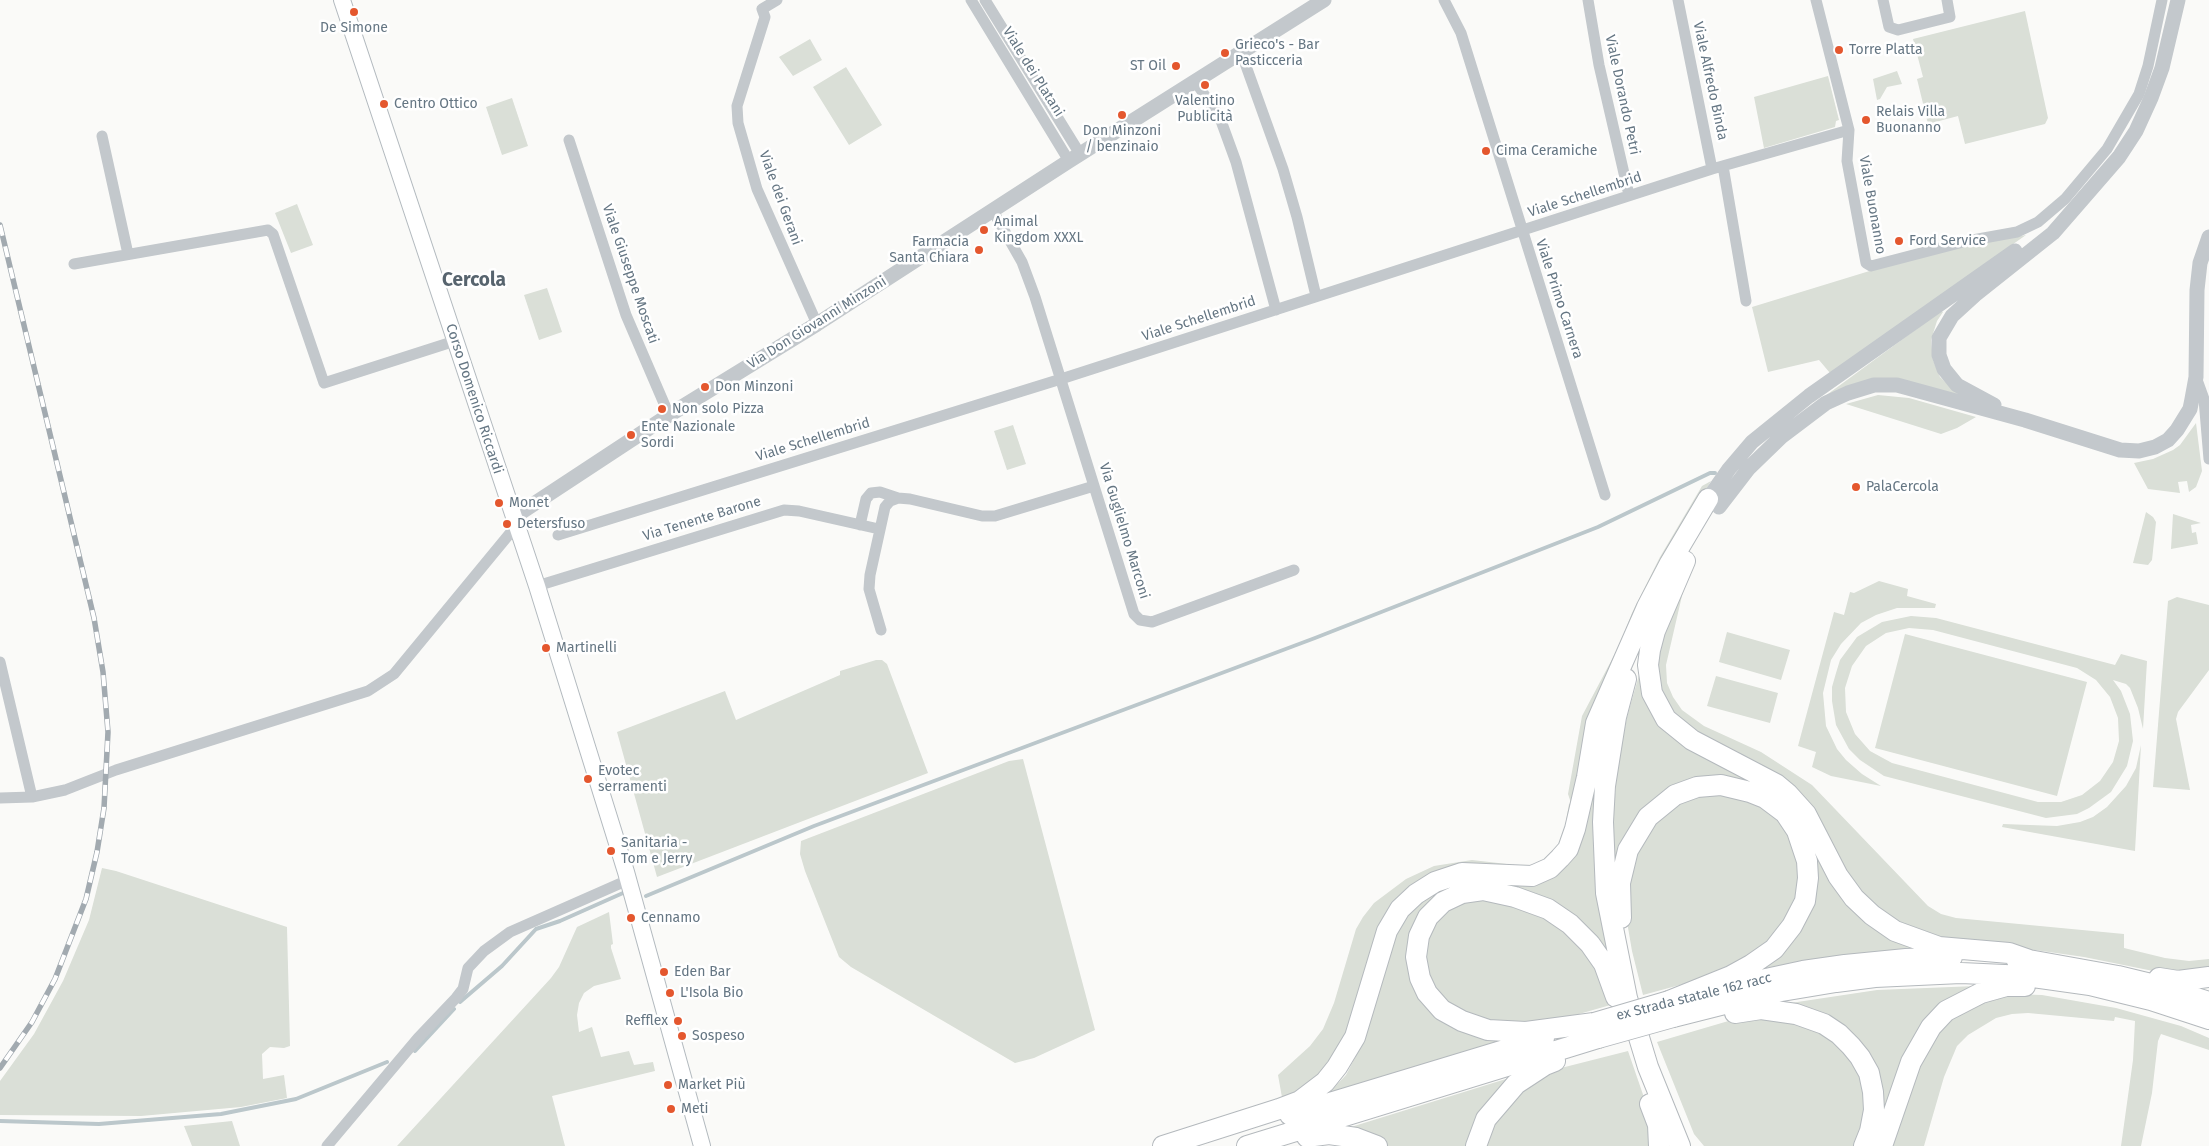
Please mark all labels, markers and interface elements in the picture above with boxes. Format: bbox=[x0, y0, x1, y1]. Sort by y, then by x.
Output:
marker: De Simone bbox=[348, 6, 360, 18]
place label: De Simone bbox=[320, 20, 388, 36]
street label: Viale Alfredo Binda bbox=[1689, 20, 1731, 142]
street label: Viale dei Platani bbox=[999, 24, 1067, 120]
street label: Viale Dorando Petri bbox=[1601, 33, 1643, 157]
place label: Grieco's - Bar Pasticceria bbox=[1235, 37, 1319, 70]
place label: Torre Platta bbox=[1849, 42, 1923, 58]
marker: Torre Platta bbox=[1833, 44, 1845, 56]
marker: Grieco's - Bar Pasticceria bbox=[1219, 47, 1231, 59]
place label: ST Oil bbox=[1130, 58, 1166, 74]
marker: ST Oil bbox=[1170, 60, 1182, 72]
marker: Valentino Publicità bbox=[1199, 79, 1211, 91]
place label: Valentino Publicità bbox=[1175, 93, 1235, 125]
place label: Centro Ottico bbox=[394, 96, 478, 112]
marker: Centro Ottico bbox=[378, 98, 390, 110]
place label: Relais Villa Buonanno bbox=[1876, 104, 1945, 136]
marker: Don Minzoni / benzinaio bbox=[1116, 109, 1128, 121]
marker: Relais Villa Buonanno bbox=[1860, 114, 1872, 126]
place label: Don Minzoni / benzinaio bbox=[1083, 123, 1161, 156]
place label: Cima Ceramiche bbox=[1496, 143, 1597, 159]
marker: Cima Ceramiche bbox=[1480, 145, 1492, 157]
street label: Viale dei Gerani bbox=[755, 148, 805, 248]
street label: Viale Buonanno bbox=[1855, 154, 1889, 256]
street label: Viale Schellembrid bbox=[1526, 169, 1644, 221]
street label: Viale Giuseppe Moscati bbox=[598, 202, 662, 346]
place label: Animal Kingdom XXXL bbox=[994, 214, 1083, 246]
marker: Animal Kingdom XXXL bbox=[978, 224, 990, 236]
place label: Ford Service bbox=[1909, 233, 1986, 249]
place label: Farmacia Santa Chiara bbox=[889, 234, 969, 266]
marker: Ford Service bbox=[1893, 235, 1905, 247]
street label: Viale Primo Carnera bbox=[1532, 237, 1586, 361]
marker: Farmacia Santa Chiara bbox=[973, 244, 985, 256]
district label: Cercola bbox=[442, 270, 506, 292]
street label: Via Don Giovanni Minzoni bbox=[744, 273, 890, 373]
street label: Viale Schellembrid bbox=[1140, 293, 1258, 345]
street label: Corso Domenico Riccardi bbox=[442, 322, 506, 476]
place label: Don Minzoni bbox=[715, 379, 793, 395]
marker: Don Minzoni bbox=[699, 381, 711, 393]
place label: Non solo Pizza bbox=[672, 401, 764, 417]
marker: Non solo Pizza bbox=[656, 403, 668, 415]
street label: Viale Schellembrid bbox=[754, 415, 872, 465]
place label: Ente Nazionale Sordi bbox=[641, 419, 735, 452]
marker: Ente Nazionale Sordi bbox=[625, 429, 637, 441]
street label: Via Guglielmo Marconi bbox=[1095, 461, 1153, 601]
place label: PalaCercola bbox=[1866, 479, 1939, 495]
marker: PalaCercola bbox=[1850, 481, 1862, 493]
street label: Via Tenente Barone bbox=[641, 493, 763, 545]
place label: Monet bbox=[509, 495, 549, 511]
marker: Monet bbox=[493, 497, 505, 509]
place label: Detersfuso bbox=[517, 516, 585, 532]
marker: Detersfuso bbox=[501, 518, 513, 530]
place label: Martinelli bbox=[556, 640, 617, 656]
marker: Martinelli bbox=[540, 642, 552, 654]
place label: Evotec serramenti bbox=[598, 763, 667, 796]
marker: Evotec serramenti bbox=[582, 773, 594, 785]
place label: Sanitaria - Tom e Jerry bbox=[621, 835, 692, 868]
marker: Sanitaria - Tom e Jerry bbox=[605, 845, 617, 857]
place label: Cennamo bbox=[641, 910, 700, 926]
marker: Cennamo bbox=[625, 912, 637, 924]
place label: Eden Bar bbox=[674, 964, 731, 980]
marker: Eden Bar bbox=[658, 966, 670, 978]
street label: ex Strada statale 162 racc bbox=[1615, 970, 1773, 1024]
place label: L'Isola Bio bbox=[680, 985, 743, 1001]
marker: L'Isola Bio bbox=[664, 987, 676, 999]
place label: Refflex bbox=[625, 1013, 668, 1029]
marker: Refflex bbox=[672, 1015, 684, 1027]
place label: Sospeso bbox=[692, 1028, 745, 1044]
marker: Sospeso bbox=[676, 1030, 688, 1042]
place label: Market Più bbox=[678, 1077, 746, 1093]
marker: Market Più bbox=[662, 1079, 674, 1091]
place label: Meti bbox=[681, 1101, 709, 1117]
marker: Meti bbox=[665, 1103, 677, 1115]

